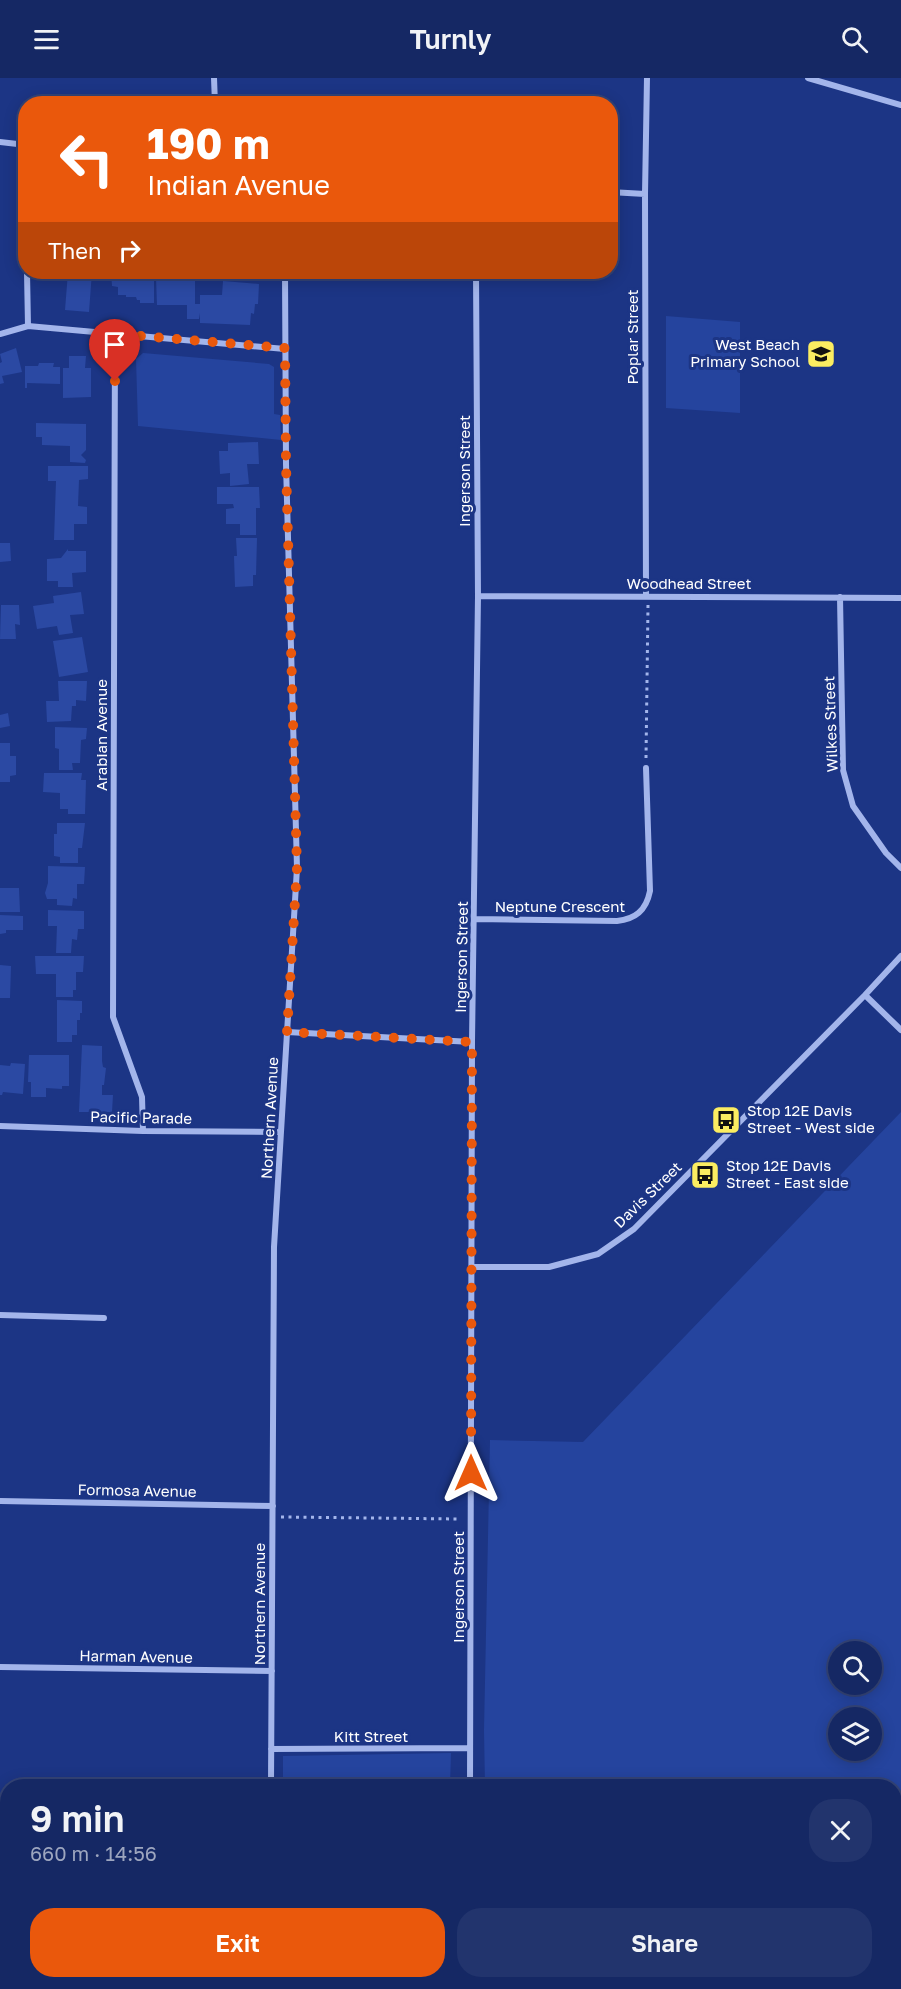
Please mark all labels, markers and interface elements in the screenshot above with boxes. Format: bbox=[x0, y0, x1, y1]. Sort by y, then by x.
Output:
icon: menu bbox=[30, 23, 63, 56]
text: Turnly bbox=[409, 23, 492, 55]
icon: search bbox=[838, 23, 871, 56]
text: 190 m bbox=[147, 118, 270, 168]
icon: left bbox=[48, 120, 126, 198]
text: Indian Avenue bbox=[147, 169, 330, 201]
icon: right bbox=[113, 234, 146, 267]
text: Then bbox=[48, 237, 101, 264]
street label: Poplar Street bbox=[623, 289, 641, 385]
pin bbox=[89, 319, 140, 381]
icon: arrive bbox=[98, 328, 131, 361]
place label: West Beach Primary School bbox=[690, 335, 800, 370]
school or university icon: West Beach Primary School bbox=[805, 338, 837, 370]
street label: Ingerson Street bbox=[455, 415, 473, 527]
street label: Woodhead Street bbox=[627, 574, 751, 592]
street label: Wilkes Street bbox=[819, 676, 841, 772]
street label: Arabian Avenue bbox=[92, 679, 110, 791]
street label: Neptune Crescent bbox=[495, 897, 625, 915]
street label: Ingerson Street bbox=[451, 901, 471, 1013]
street label: Northern Avenue bbox=[257, 1056, 281, 1179]
place label: Stop 12E Davis Street - West side bbox=[747, 1101, 875, 1136]
bus stop icon: Stop 12E Davis Street - West side bbox=[710, 1104, 742, 1136]
street label: Pacific Parade bbox=[90, 1107, 192, 1127]
place label: Stop 12E Davis Street - East side bbox=[726, 1156, 849, 1191]
street label: Davis Street bbox=[610, 1158, 685, 1231]
bus stop icon: Stop 12E Davis Street - East side bbox=[689, 1159, 721, 1191]
position arrow bbox=[439, 1441, 503, 1505]
street label: Formosa Avenue bbox=[77, 1480, 197, 1500]
street label: Ingerson Street bbox=[449, 1531, 467, 1643]
street label: Northern Avenue bbox=[250, 1543, 268, 1665]
map controls bbox=[828, 1641, 882, 1761]
button: search bbox=[828, 1641, 882, 1695]
street label: Harman Avenue bbox=[79, 1646, 193, 1666]
button: layers bbox=[828, 1707, 882, 1761]
street label: Kitt Street bbox=[334, 1727, 408, 1745]
text: 9 min bbox=[30, 1797, 125, 1840]
button: close bbox=[809, 1799, 872, 1862]
text: 660 m · 14:56 bbox=[30, 1841, 157, 1865]
button: Exit bbox=[30, 1908, 445, 1977]
button: Share bbox=[457, 1908, 872, 1977]

